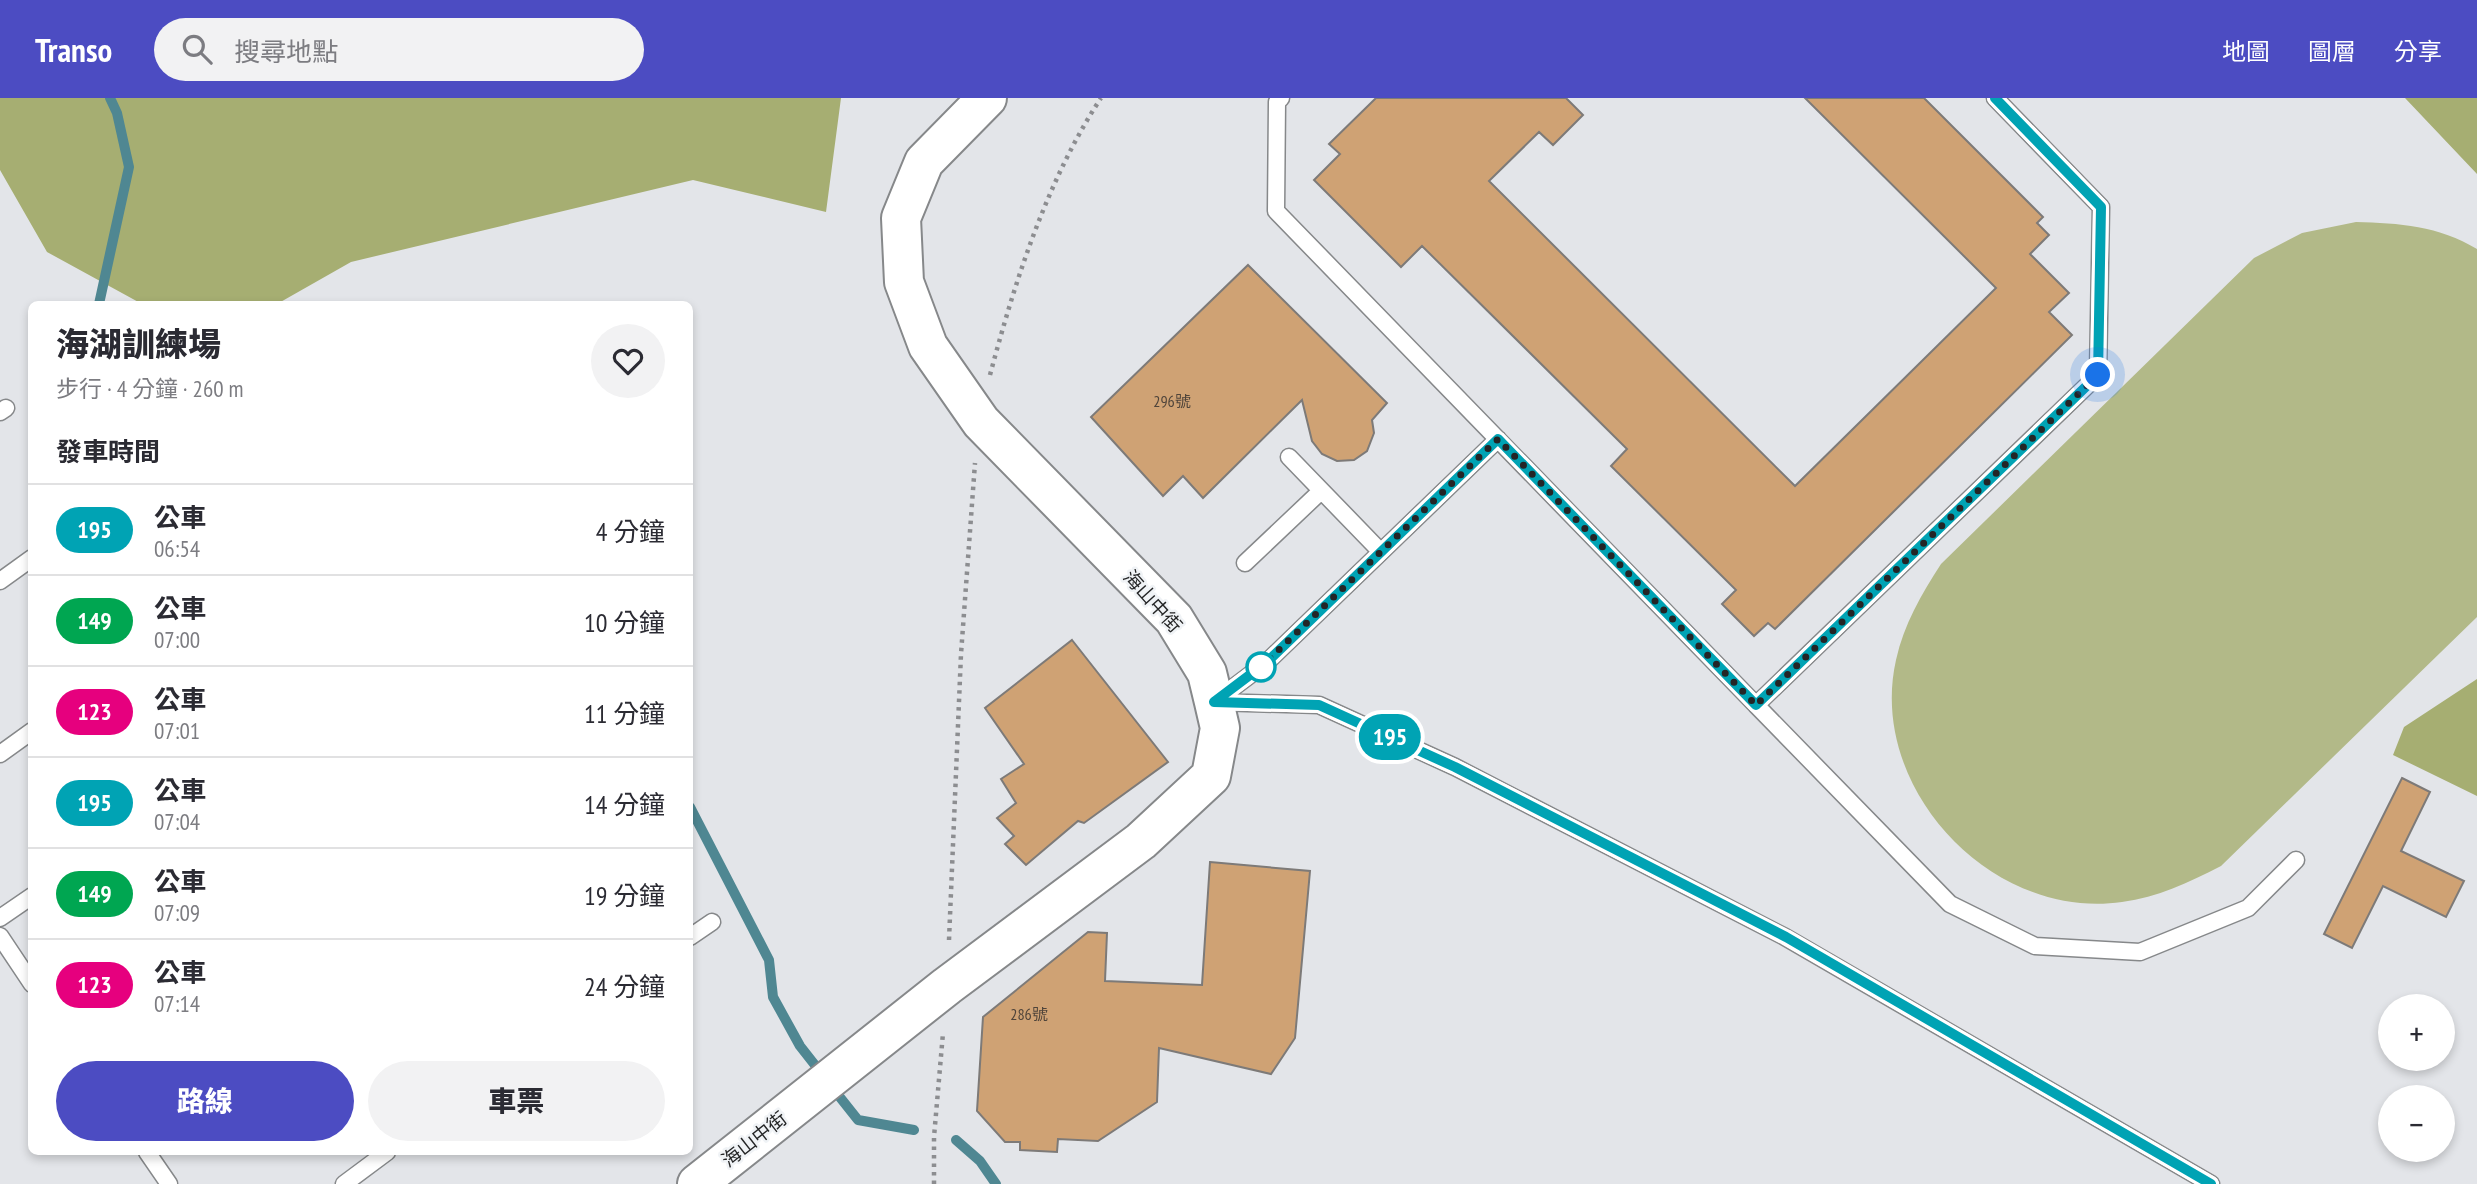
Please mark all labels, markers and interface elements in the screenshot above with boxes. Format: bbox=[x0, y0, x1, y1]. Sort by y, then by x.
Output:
search box bbox=[154, 18, 644, 81]
text: Transo bbox=[35, 28, 112, 71]
icon: search bbox=[178, 30, 216, 68]
text: 搜尋地點 bbox=[234, 35, 338, 68]
text: 地圖 bbox=[2222, 36, 2270, 67]
text: 圖層 bbox=[2308, 36, 2356, 67]
text: 分享 bbox=[2394, 36, 2442, 67]
text: 海湖訓練場 bbox=[56, 322, 221, 365]
button: heart bbox=[591, 324, 665, 398]
your location bbox=[2080, 357, 2115, 392]
text: 步行 · 4 分鐘 · 260 m bbox=[56, 374, 243, 403]
house number: 296號 bbox=[1153, 391, 1191, 411]
text: 發車時間 bbox=[56, 435, 160, 468]
text: 公車 bbox=[154, 501, 206, 534]
text: 195 bbox=[77, 514, 112, 545]
text: 4 分鐘 bbox=[596, 515, 665, 548]
text: 06:54 bbox=[154, 534, 200, 563]
street label: 海山中街 bbox=[1119, 565, 1187, 637]
text: 公車 bbox=[154, 592, 206, 625]
text: 149 bbox=[77, 605, 112, 636]
text: 10 分鐘 bbox=[584, 606, 665, 639]
text: 07:00 bbox=[154, 625, 200, 654]
unlabelled marker bbox=[1246, 652, 1276, 682]
text: 公車 bbox=[154, 683, 206, 716]
text: 123 bbox=[77, 696, 112, 727]
text: 11 分鐘 bbox=[584, 697, 665, 730]
line badge: 195 bbox=[1350, 714, 1430, 760]
text: 07:01 bbox=[154, 716, 200, 745]
text: 195 bbox=[1373, 721, 1407, 752]
text: 公車 bbox=[154, 774, 206, 807]
text: 195 bbox=[77, 787, 112, 818]
text: 14 分鐘 bbox=[584, 788, 665, 821]
text: 07:04 bbox=[154, 807, 200, 836]
text: 公車 bbox=[154, 865, 206, 898]
text: 149 bbox=[77, 878, 112, 909]
text: 19 分鐘 bbox=[584, 879, 665, 912]
text: 07:09 bbox=[154, 898, 200, 927]
text: 公車 bbox=[154, 956, 206, 989]
text: 123 bbox=[77, 969, 112, 1000]
text: 24 分鐘 bbox=[584, 970, 665, 1003]
text: 07:14 bbox=[154, 989, 200, 1018]
map controls bbox=[2378, 994, 2455, 1162]
button: + bbox=[2378, 994, 2455, 1071]
house number: 286號 bbox=[1010, 1004, 1048, 1024]
button: 路線 bbox=[56, 1061, 354, 1141]
button: 車票 bbox=[368, 1061, 665, 1141]
button: − bbox=[2378, 1085, 2455, 1162]
street label: 海山中街 bbox=[717, 1106, 791, 1172]

